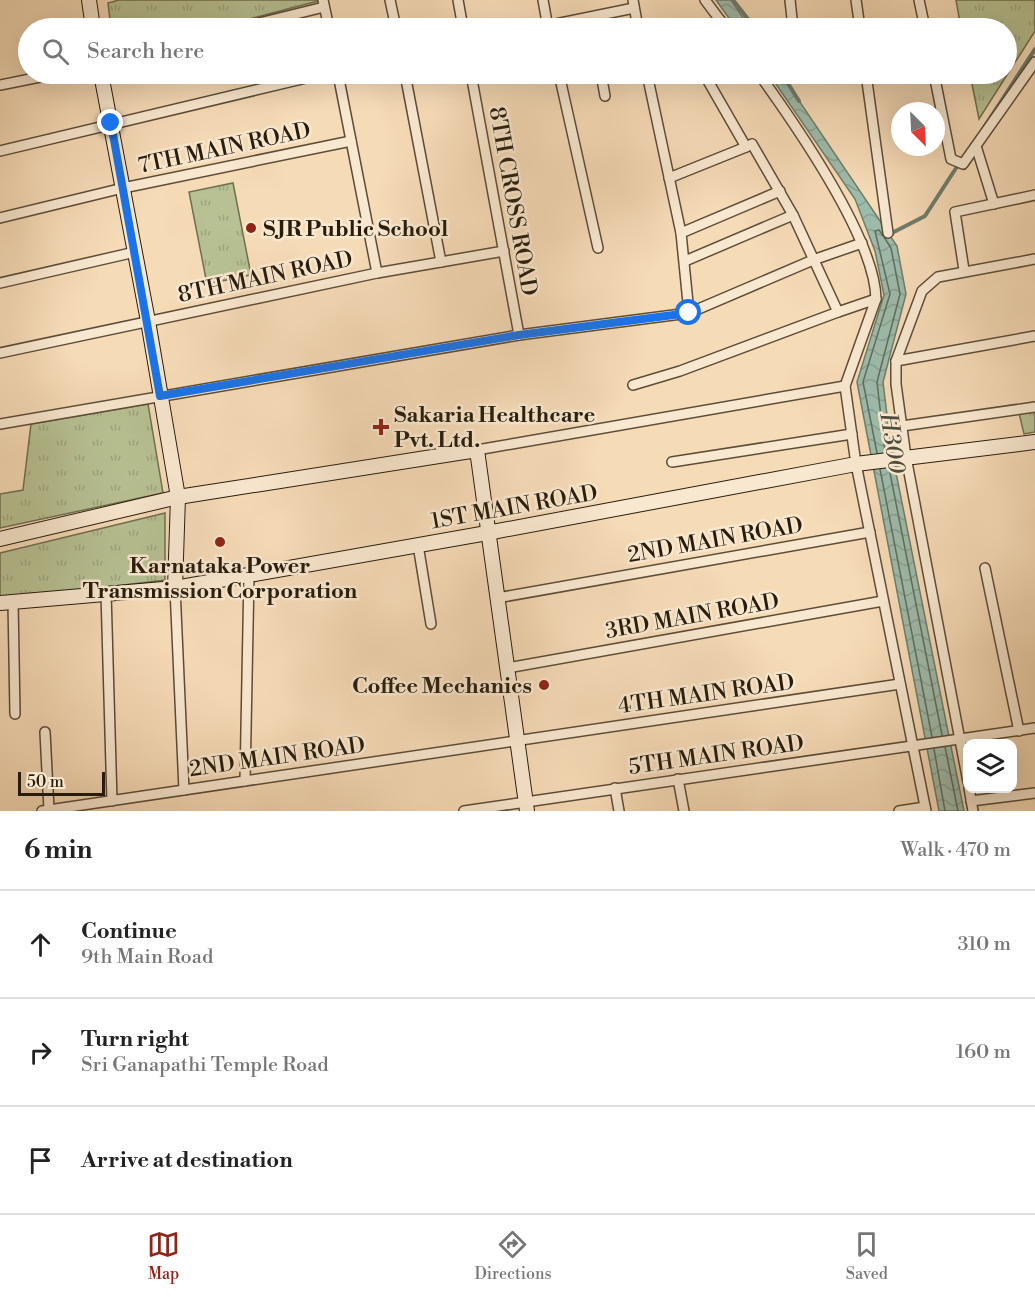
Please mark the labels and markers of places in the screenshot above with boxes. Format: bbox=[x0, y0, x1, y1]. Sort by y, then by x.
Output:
place label: SJR Public School bbox=[263, 216, 448, 243]
marker: SJR Public School bbox=[244, 221, 258, 235]
place label: Sakaria Healthcare Pvt. Ltd. bbox=[394, 402, 596, 454]
marker: Sakaria Healthcare Pvt. Ltd. bbox=[372, 418, 390, 436]
marker: Karnataka Power Transmission Corporation bbox=[213, 535, 227, 549]
place label: Karnataka Power Transmission Corporation bbox=[83, 553, 358, 605]
place label: Coffee Mechanics bbox=[352, 673, 532, 700]
marker: Coffee Mechanics bbox=[537, 678, 551, 692]

